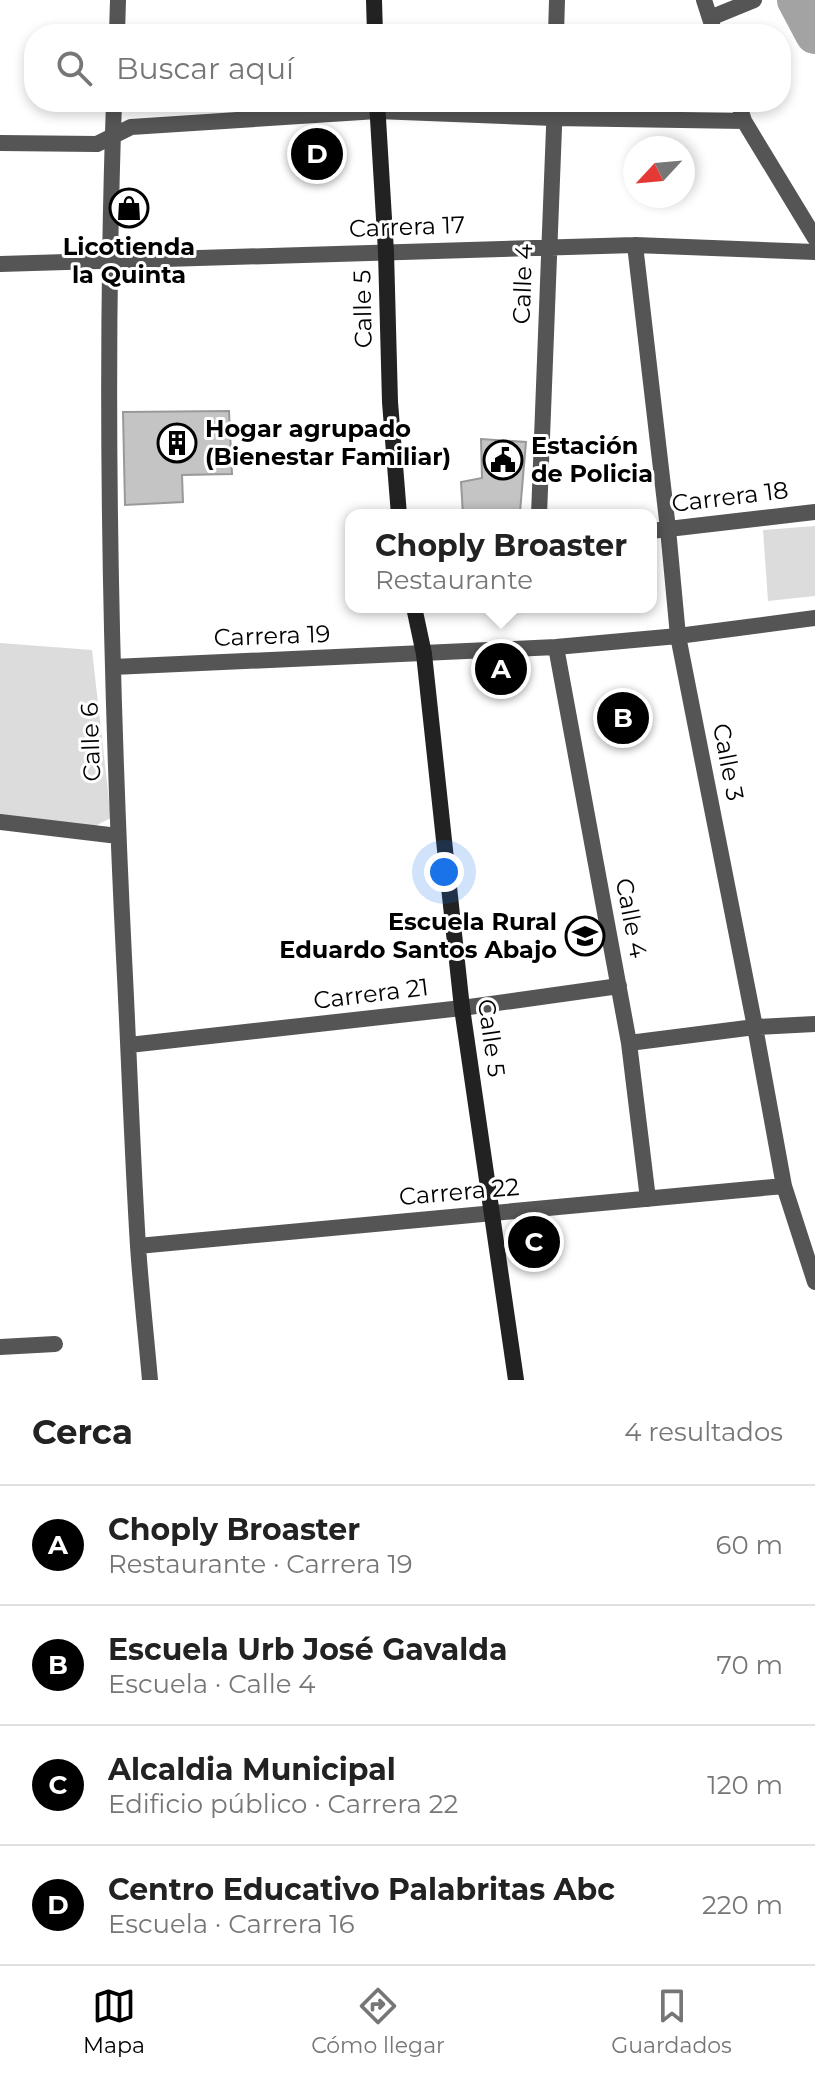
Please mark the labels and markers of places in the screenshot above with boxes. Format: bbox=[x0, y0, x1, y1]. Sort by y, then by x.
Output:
pin: D bbox=[291, 124, 343, 184]
shop icon: Licotienda la Quinta bbox=[108, 187, 150, 229]
place label: Licotienda la Quinta bbox=[63, 232, 195, 289]
place label: Hogar agrupado (Bienestar Familiar) bbox=[205, 414, 451, 471]
building icon: Hogar agrupado (Bienestar Familiar) bbox=[156, 422, 198, 464]
place label: Estación de Policia bbox=[531, 431, 653, 488]
public building icon: Estación de Policia bbox=[482, 439, 524, 481]
pin: A bbox=[475, 639, 527, 699]
pin: B bbox=[597, 688, 649, 748]
place label: Escuela Rural Eduardo Santos Abajo bbox=[279, 907, 557, 964]
school or university icon: Escuela Rural Eduardo Santos Abajo bbox=[564, 915, 606, 957]
pin: C bbox=[508, 1212, 560, 1272]

